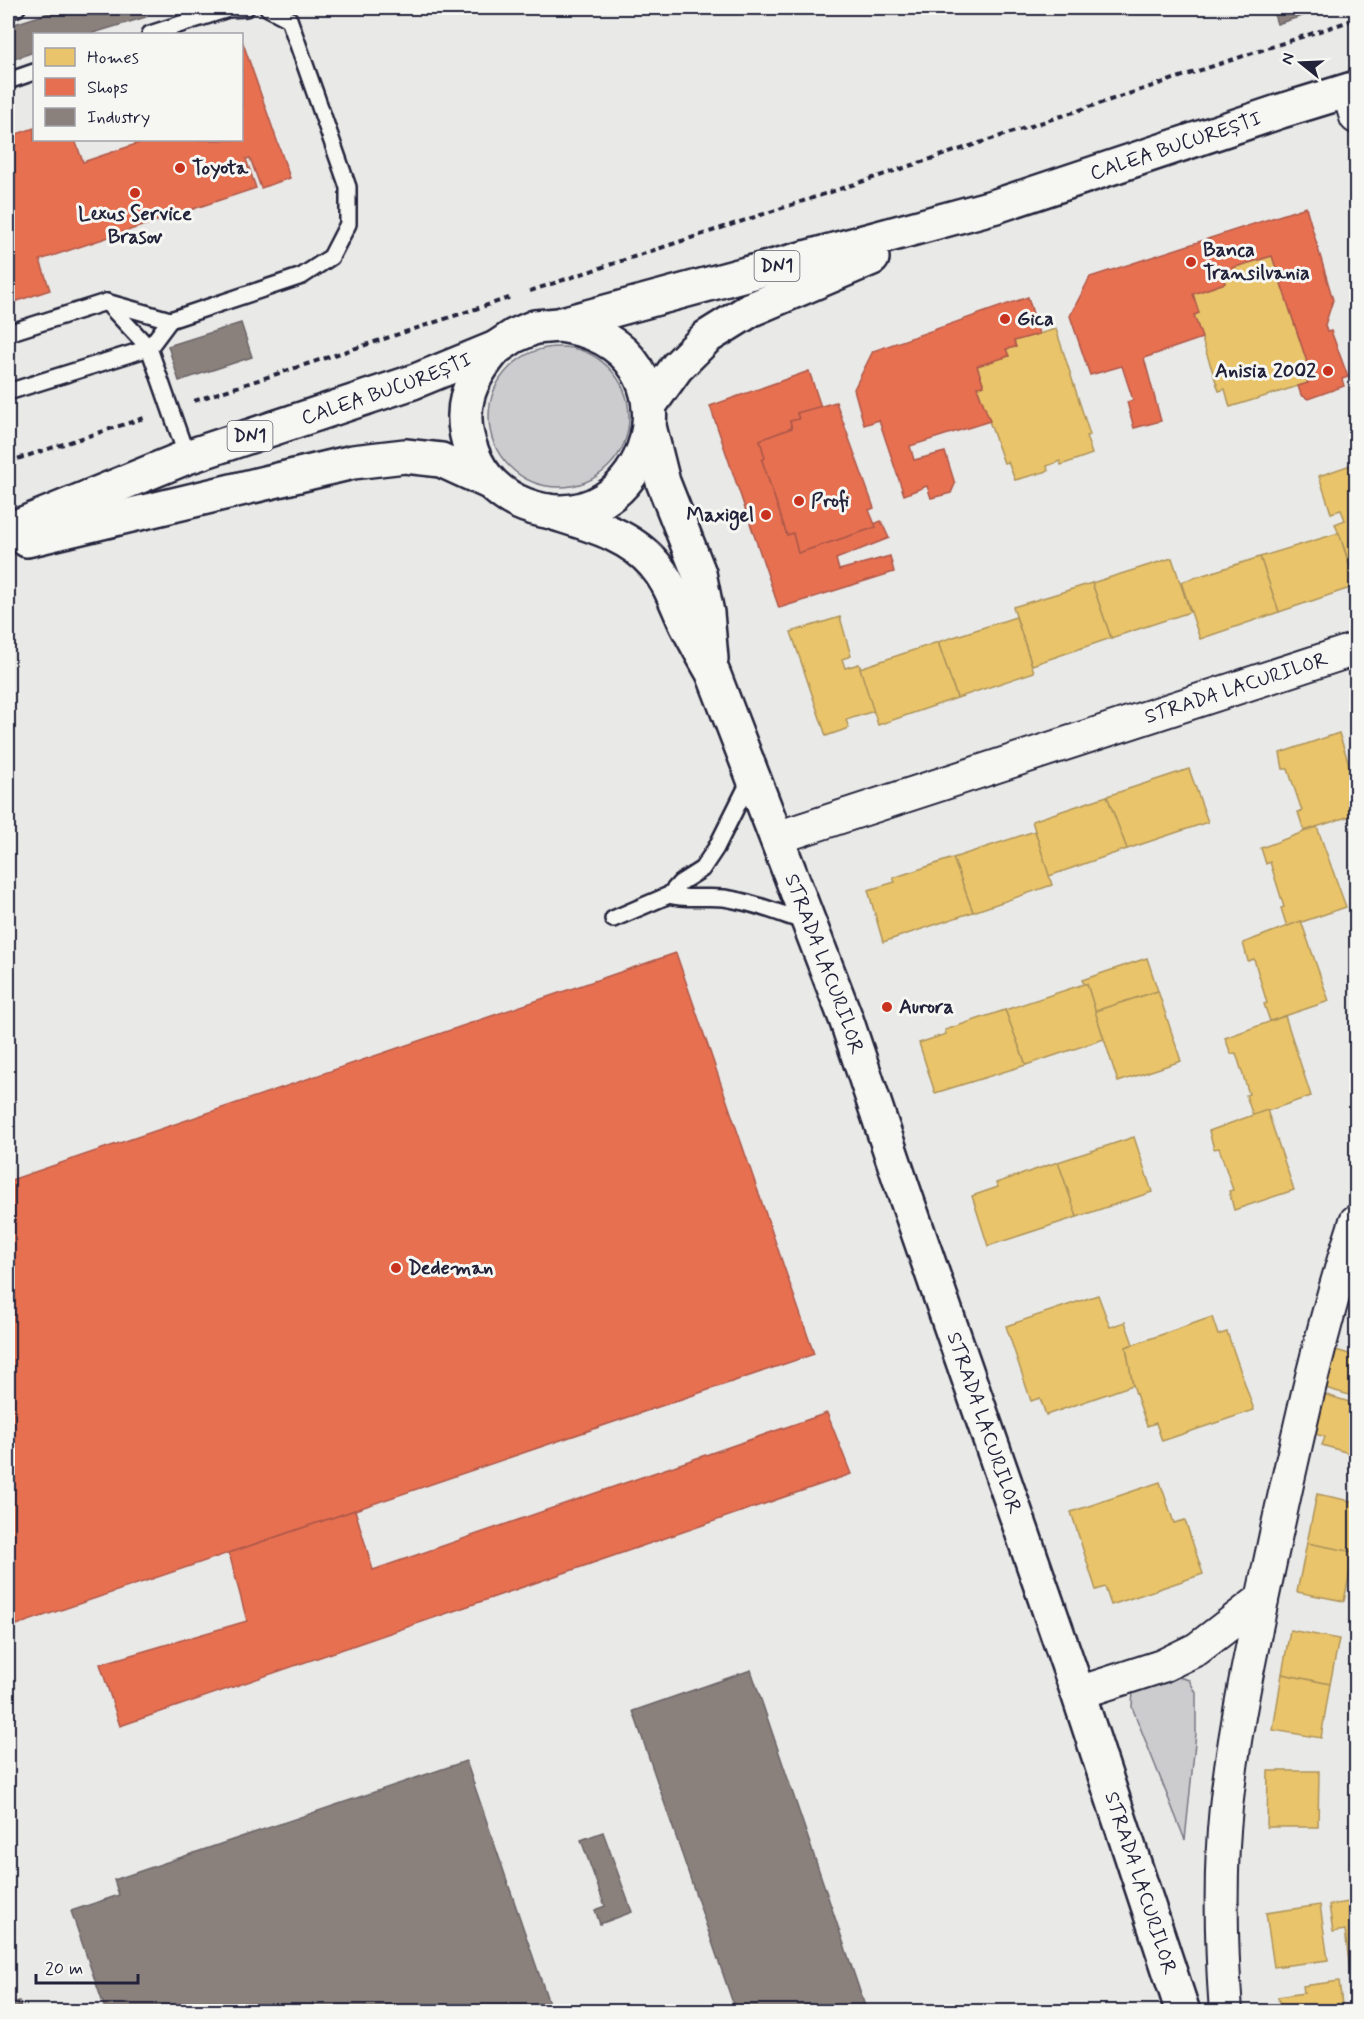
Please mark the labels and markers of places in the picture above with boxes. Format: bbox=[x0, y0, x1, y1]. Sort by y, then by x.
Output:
place label: Toyota bbox=[192, 155, 249, 182]
marker: Toyota bbox=[173, 161, 187, 175]
marker: Lexus Service Brasov bbox=[128, 186, 142, 200]
place label: Lexus Service Brasov bbox=[78, 201, 192, 251]
place label: Banca Transilvania bbox=[1203, 237, 1310, 287]
marker: Banca Transilvania bbox=[1184, 255, 1198, 269]
place label: Gica bbox=[1017, 306, 1054, 333]
marker: Gica bbox=[998, 312, 1012, 326]
place label: Anisia 2002 bbox=[1215, 358, 1316, 385]
marker: Anisia 2002 bbox=[1321, 364, 1335, 378]
place label: Profi bbox=[811, 488, 849, 515]
marker: Profi bbox=[792, 494, 806, 508]
place label: Maxigel bbox=[687, 502, 754, 531]
marker: Maxigel bbox=[759, 508, 773, 522]
place label: Aurora bbox=[899, 994, 954, 1021]
marker: Aurora bbox=[880, 1000, 894, 1014]
place label: Dedeman bbox=[408, 1255, 493, 1282]
marker: Dedeman bbox=[389, 1261, 403, 1275]

